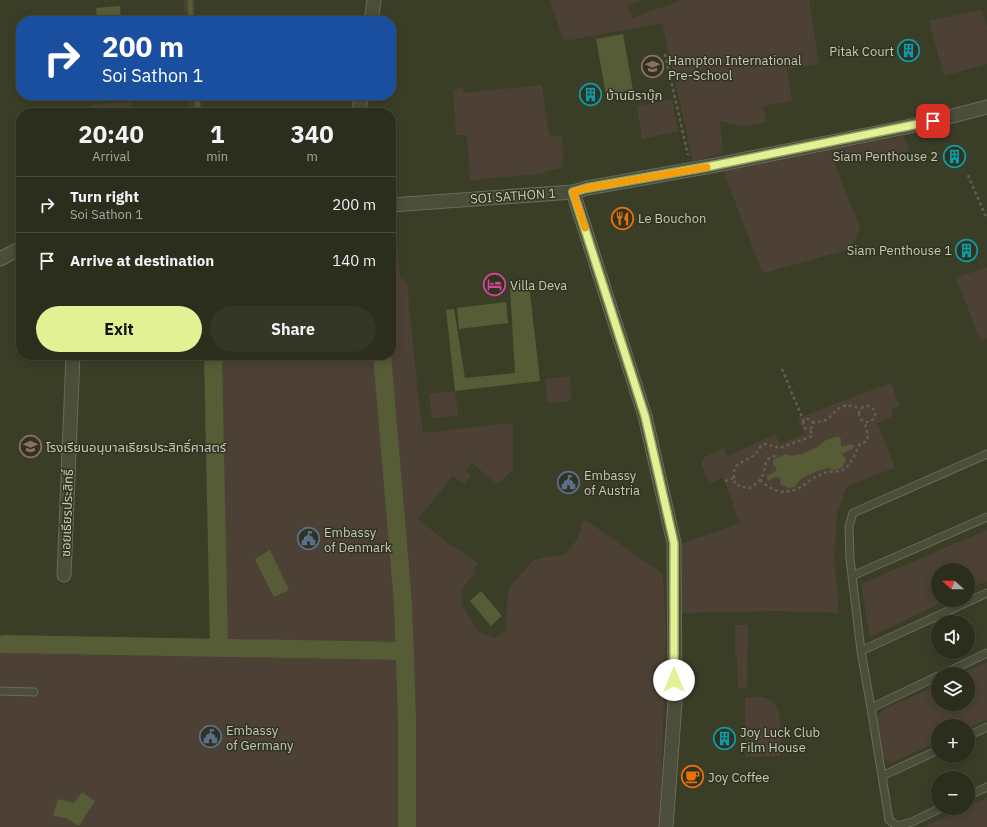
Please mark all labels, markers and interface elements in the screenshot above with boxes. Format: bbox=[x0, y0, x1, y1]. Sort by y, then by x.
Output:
text: 200 m bbox=[102, 28, 184, 65]
icon: right bbox=[36, 32, 88, 84]
building icon: Pitak Court bbox=[896, 38, 922, 64]
place label: Pitak Court bbox=[829, 43, 894, 60]
place label: Hampton International Pre-School bbox=[668, 52, 802, 84]
school or university icon: Hampton International Pre-School bbox=[639, 54, 665, 80]
text: Soi Sathon 1 bbox=[102, 64, 203, 87]
building icon: บ้านมิราบุ๊ก bbox=[578, 82, 604, 108]
place label: บ้านมิราบุ๊ก bbox=[606, 87, 662, 104]
pin bbox=[916, 104, 950, 138]
icon: arrive bbox=[922, 110, 944, 132]
text: 20:40 bbox=[78, 118, 144, 150]
text: 1 bbox=[210, 118, 224, 150]
text: 340 bbox=[290, 118, 334, 150]
building icon: Siam Penthouse 2 bbox=[941, 143, 967, 169]
text: Arrival bbox=[92, 148, 130, 165]
text: min bbox=[206, 148, 228, 165]
text: m bbox=[306, 148, 318, 165]
place label: Siam Penthouse 2 bbox=[833, 148, 938, 165]
street label: SOI SATHON 1 bbox=[470, 185, 557, 207]
text: Turn right bbox=[70, 187, 139, 206]
icon: right bbox=[36, 194, 58, 216]
text: 200 m bbox=[332, 195, 376, 214]
restaurant icon: Le Bouchon bbox=[609, 205, 635, 231]
text: Soi Sathon 1 bbox=[70, 206, 143, 223]
place label: Le Bouchon bbox=[638, 210, 706, 227]
building icon: Siam Penthouse 1 bbox=[954, 237, 980, 263]
place label: Siam Penthouse 1 bbox=[847, 242, 952, 259]
icon: arrive bbox=[36, 250, 58, 272]
text: Arrive at destination bbox=[70, 251, 214, 270]
text: 140 m bbox=[332, 251, 376, 270]
hotel icon: Villa Deva bbox=[481, 272, 507, 298]
place label: Villa Deva bbox=[510, 277, 567, 294]
button: Exit bbox=[36, 306, 202, 352]
button: Share bbox=[210, 306, 376, 352]
school or university icon: โรงเรียนอนุบาลเธียรประสิทธิ์ศาสตร์ bbox=[18, 434, 44, 460]
place label: โรงเรียนอนุบาลเธียรประสิทธิ์ศาสตร์ bbox=[46, 439, 227, 456]
place label: Embassy of Austria bbox=[584, 467, 640, 499]
street label: ซอยเธียรประสิทธิ์ bbox=[57, 468, 77, 557]
public building icon: Embassy of Austria bbox=[556, 469, 582, 495]
place label: Embassy of Denmark bbox=[324, 524, 392, 556]
public building icon: Embassy of Denmark bbox=[296, 526, 322, 552]
north arrow bbox=[931, 563, 975, 607]
map controls bbox=[931, 563, 975, 815]
button: sound bbox=[931, 615, 975, 659]
position arrow bbox=[653, 659, 695, 701]
button: layers bbox=[931, 667, 975, 711]
button: + bbox=[931, 719, 975, 763]
place label: Embassy of Germany bbox=[226, 722, 294, 754]
public building icon: Embassy of Germany bbox=[197, 724, 223, 750]
place label: Joy Luck Club Film House bbox=[740, 724, 820, 756]
building icon: Joy Luck Club Film House bbox=[711, 726, 737, 752]
cafe icon: Joy Coffee bbox=[680, 764, 706, 790]
place label: Joy Coffee bbox=[708, 769, 769, 786]
button: − bbox=[931, 771, 975, 815]

